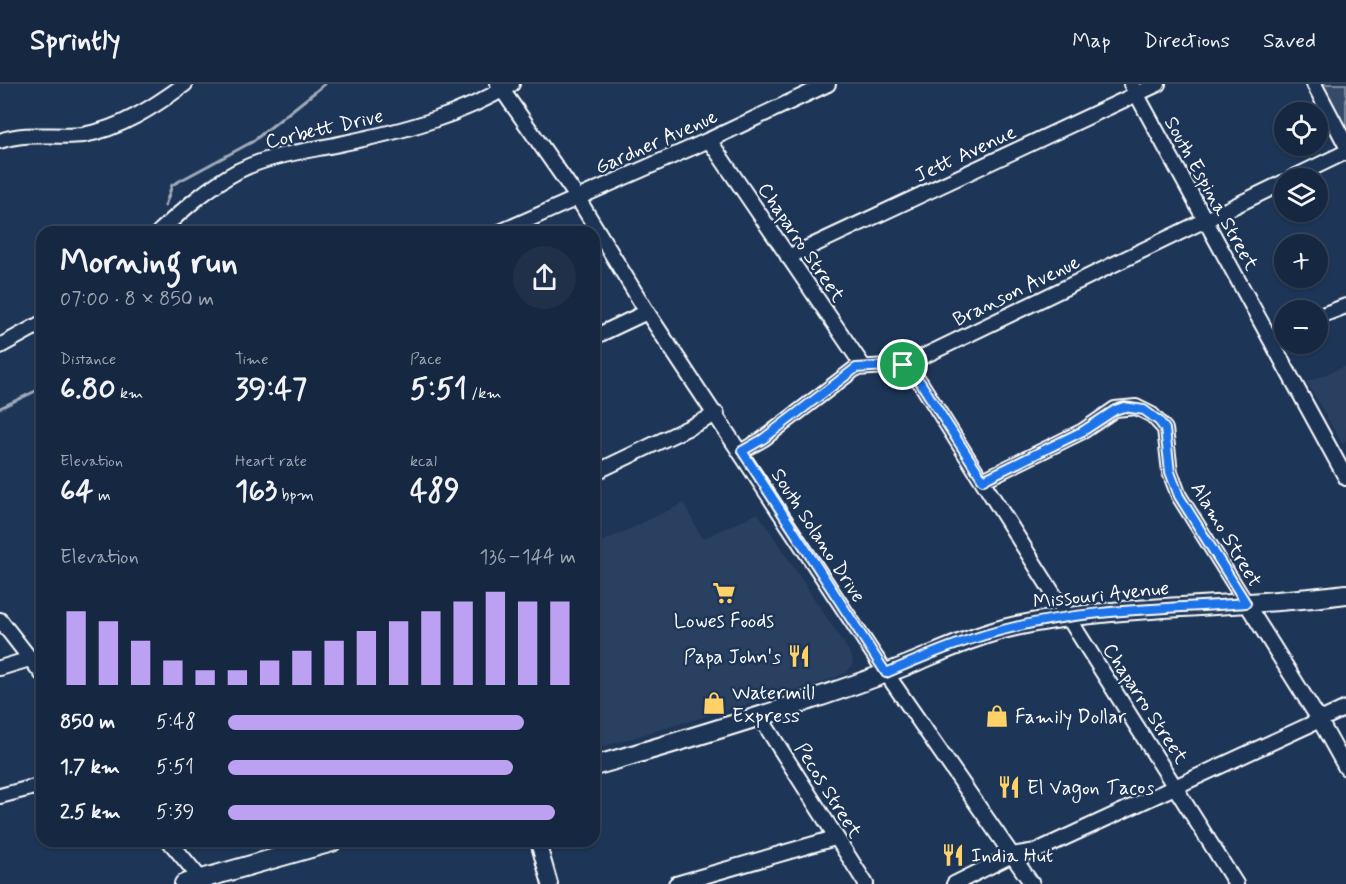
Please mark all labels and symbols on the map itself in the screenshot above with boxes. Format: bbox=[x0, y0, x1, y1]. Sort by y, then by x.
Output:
street label: Corbett Drive bbox=[263, 103, 386, 156]
street label: Gardner Avenue bbox=[591, 103, 722, 181]
street label: South Espina Street bbox=[1157, 112, 1264, 276]
street label: Jett Avenue bbox=[910, 119, 1021, 190]
street label: Chaparro Street bbox=[751, 178, 851, 308]
street label: Branson Avenue bbox=[949, 249, 1085, 334]
pin bbox=[877, 339, 928, 390]
street label: South Solano Drive bbox=[764, 463, 871, 608]
street label: Alamo Street bbox=[1184, 477, 1268, 592]
street label: Missouri Avenue bbox=[1032, 575, 1170, 616]
supermarket icon: Lowes Foods bbox=[711, 580, 737, 606]
place label: Lowes Foods bbox=[674, 608, 774, 635]
street label: Chaparro Street bbox=[1096, 638, 1194, 770]
restaurant icon: Papa John's bbox=[786, 643, 812, 669]
place label: Papa John's bbox=[684, 644, 781, 671]
place label: Watermill Express bbox=[732, 680, 815, 730]
shop icon: Watermill Express bbox=[701, 690, 727, 716]
shop icon: Family Dollar bbox=[984, 703, 1010, 729]
place label: Family Dollar bbox=[1015, 704, 1127, 731]
street label: Pecos Street bbox=[788, 738, 868, 844]
restaurant icon: El Vagon Tacos bbox=[996, 774, 1022, 800]
place label: El Vagon Tacos bbox=[1027, 775, 1154, 803]
restaurant icon: India Hut bbox=[940, 842, 966, 868]
place label: India Hut bbox=[971, 843, 1053, 870]

